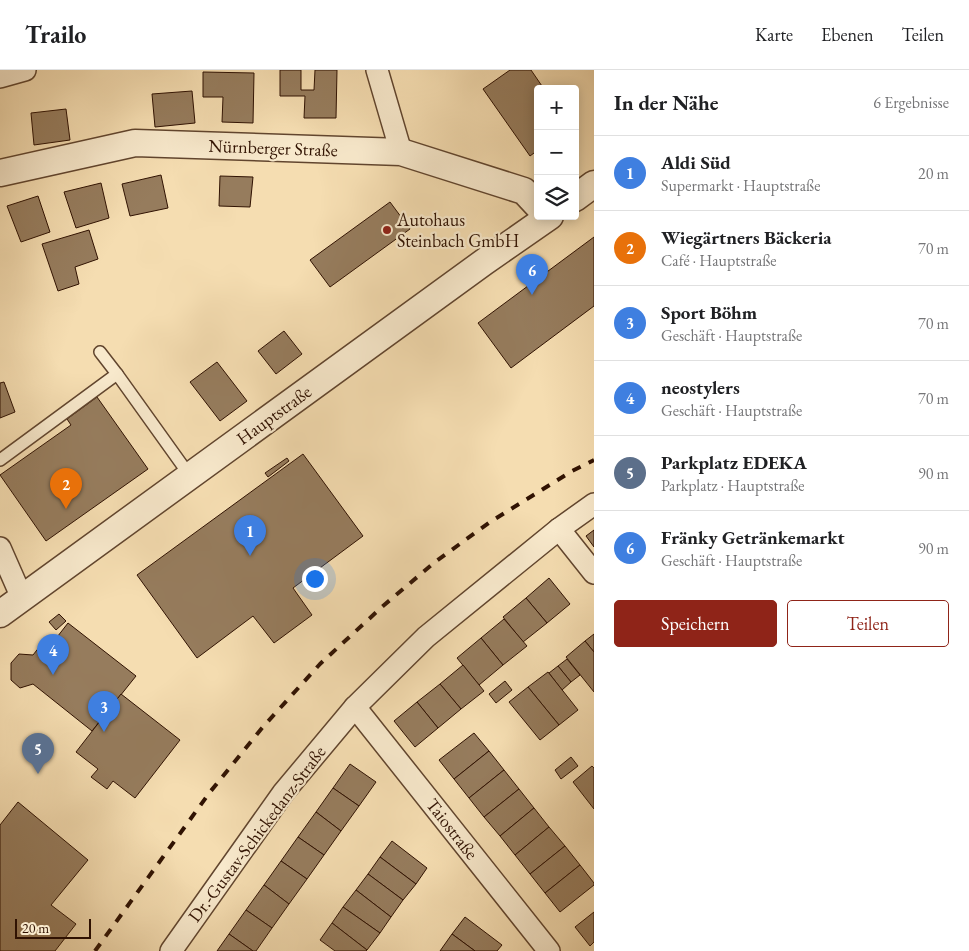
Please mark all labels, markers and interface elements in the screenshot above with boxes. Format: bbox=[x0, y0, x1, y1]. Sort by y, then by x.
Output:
text: Trailo bbox=[25, 19, 86, 50]
text: Karte bbox=[755, 23, 793, 46]
text: Ebenen bbox=[821, 23, 874, 46]
text: Teilen bbox=[902, 23, 944, 46]
map controls bbox=[534, 85, 579, 220]
button: + bbox=[534, 85, 579, 130]
text: In der Nähe bbox=[614, 89, 719, 116]
text: 6 Ergebnisse bbox=[873, 92, 949, 113]
button: − bbox=[534, 130, 579, 175]
street label: Nürnberger Straße bbox=[208, 134, 338, 161]
text: Aldi Süd bbox=[661, 150, 731, 175]
text: 1 bbox=[626, 163, 634, 184]
text: 20 m bbox=[918, 163, 949, 184]
button: layers bbox=[534, 175, 579, 220]
text: Supermarkt · Hauptstraße bbox=[661, 175, 820, 196]
place label: Autohaus Steinbach GmbH bbox=[396, 208, 519, 252]
marker: Autohaus Steinbach GmbH bbox=[381, 224, 393, 236]
text: Wiegärtners Bäckeria bbox=[661, 225, 832, 250]
text: 2 bbox=[626, 238, 634, 259]
text: 70 m bbox=[918, 238, 949, 259]
text: Café · Hauptstraße bbox=[661, 250, 777, 271]
pin: 6 bbox=[516, 254, 548, 295]
text: Sport Böhm bbox=[661, 300, 757, 325]
text: 3 bbox=[626, 313, 634, 334]
text: 70 m bbox=[918, 313, 949, 334]
text: Geschäft · Hauptstraße bbox=[661, 325, 802, 346]
text: neostylers bbox=[661, 375, 740, 400]
street label: Hauptstraße bbox=[232, 380, 316, 449]
text: 4 bbox=[626, 388, 634, 409]
text: 70 m bbox=[918, 388, 949, 409]
text: Geschäft · Hauptstraße bbox=[661, 400, 802, 421]
text: Parkplatz EDEKA bbox=[661, 450, 807, 475]
text: 5 bbox=[626, 463, 634, 484]
text: 90 m bbox=[918, 463, 949, 484]
pin: 2 bbox=[50, 468, 82, 509]
text: Parkplatz · Hauptstraße bbox=[661, 475, 805, 496]
pin: 1 bbox=[234, 515, 266, 556]
text: Fränky Getränkemarkt bbox=[661, 525, 845, 550]
text: 6 bbox=[626, 538, 634, 559]
text: 90 m bbox=[918, 538, 949, 559]
text: Geschäft · Hauptstraße bbox=[661, 550, 802, 571]
your location bbox=[302, 566, 328, 592]
button: Speichern bbox=[614, 600, 777, 647]
button: Teilen bbox=[787, 600, 949, 647]
pin: 4 bbox=[37, 634, 69, 675]
pin: 3 bbox=[88, 691, 120, 732]
pin: 5 bbox=[22, 733, 54, 774]
street label: Dr.-Gustav-Schickedanz-Straße bbox=[183, 741, 331, 927]
street label: Taiostraße bbox=[421, 793, 483, 864]
scale bar bbox=[15, 916, 91, 939]
text: 20 m bbox=[22, 919, 49, 937]

